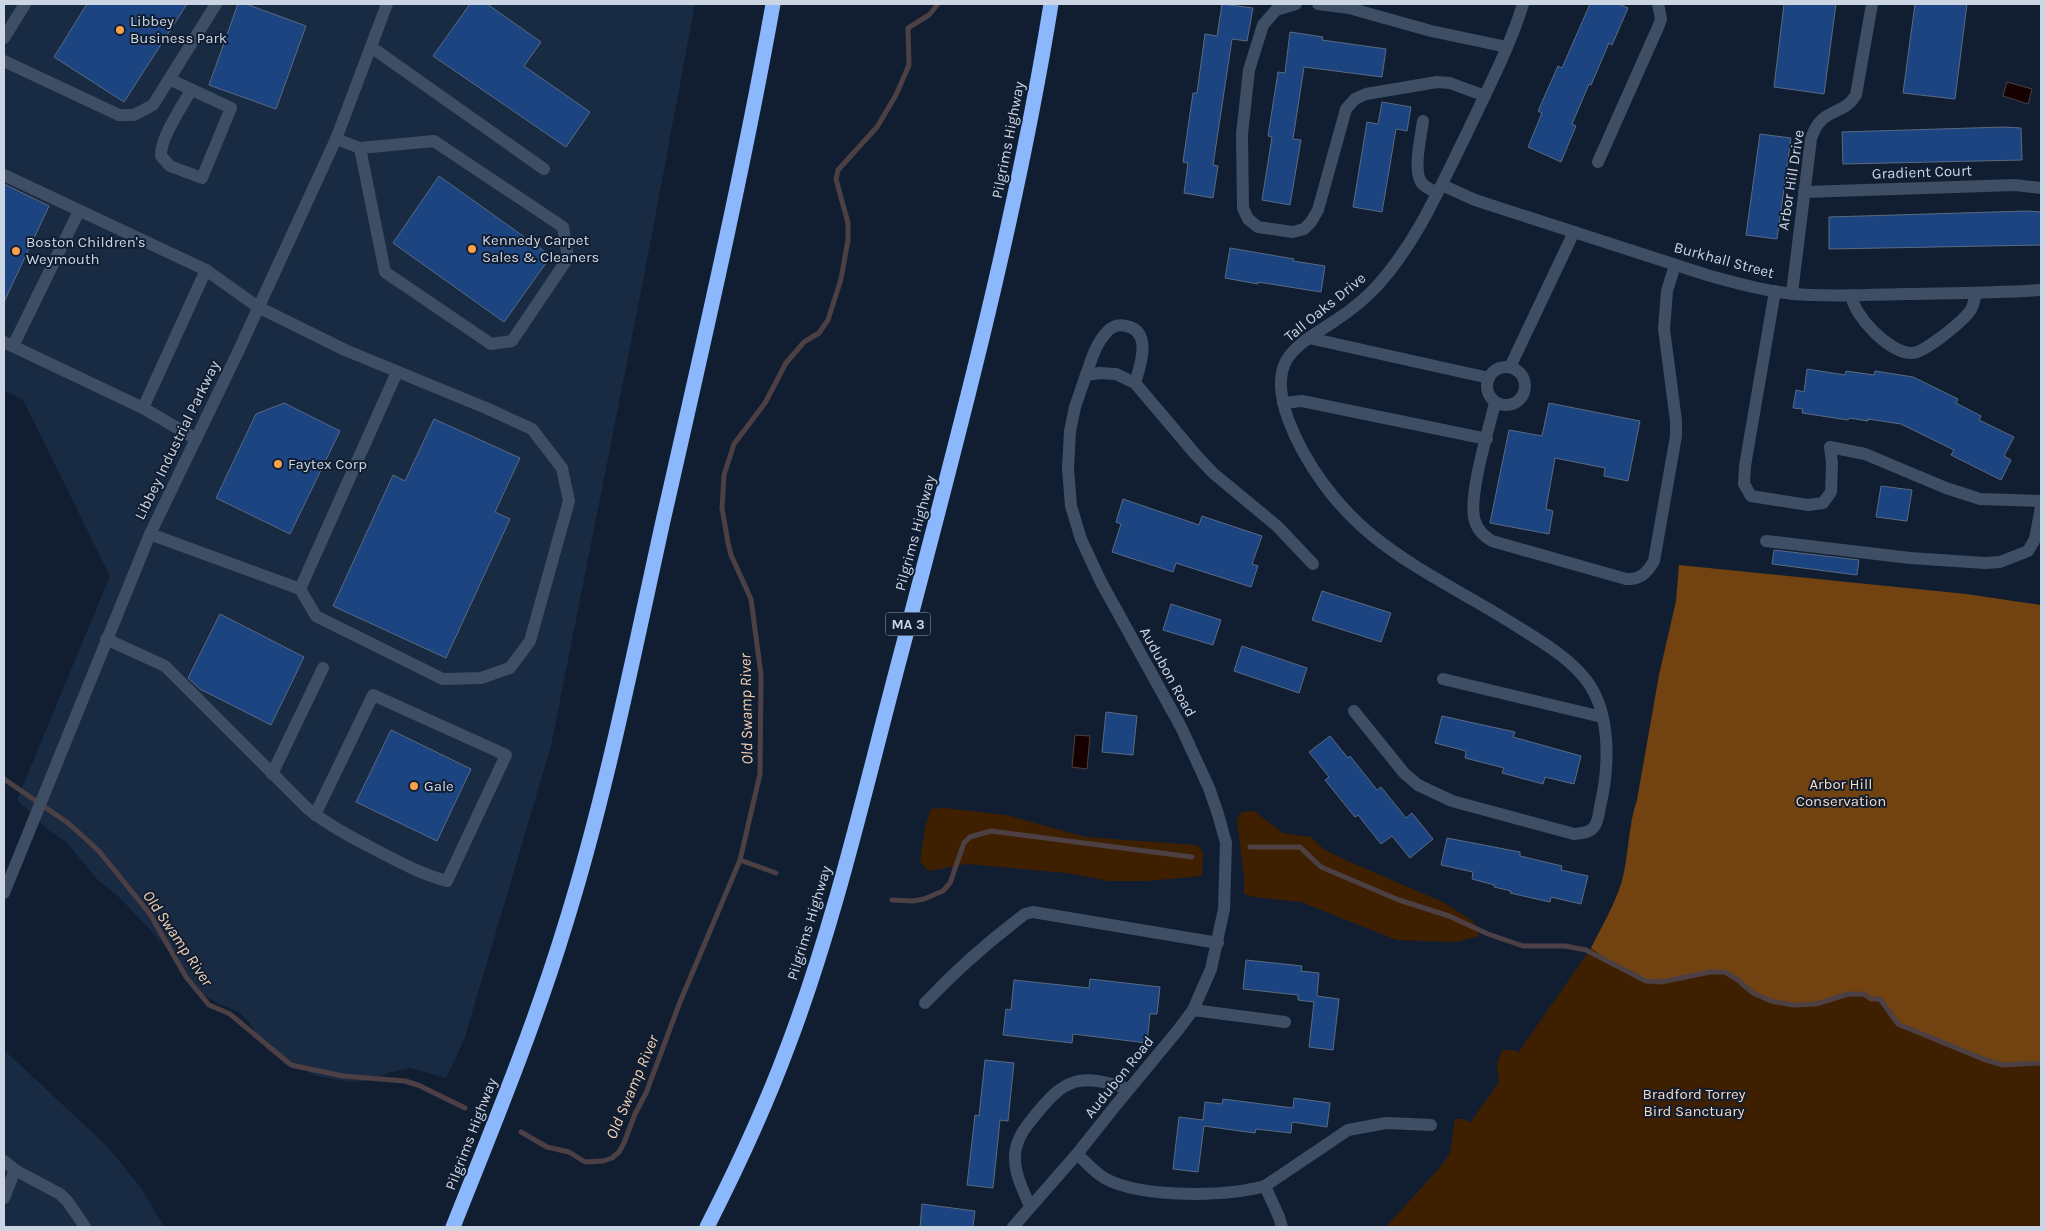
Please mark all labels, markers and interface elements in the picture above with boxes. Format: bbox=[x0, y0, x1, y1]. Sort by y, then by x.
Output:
place label: Libbey Business Park bbox=[130, 12, 227, 47]
marker: Libbey Business Park bbox=[114, 24, 126, 36]
street label: Pilgrims Highway bbox=[988, 80, 1028, 200]
street label: Arbor Hill Drive bbox=[1774, 128, 1808, 232]
street label: Gradient Court bbox=[1872, 161, 1973, 183]
place label: Kennedy Carpet Sales & Cleaners bbox=[482, 231, 599, 266]
place label: Boston Children's Weymouth bbox=[26, 233, 146, 268]
street label: Burkhall Street bbox=[1672, 238, 1776, 282]
marker: Kennedy Carpet Sales & Cleaners bbox=[466, 243, 478, 255]
marker: Boston Children's Weymouth bbox=[10, 245, 22, 257]
street label: Tall Oaks Drive bbox=[1281, 269, 1369, 345]
street label: Libbey Industrial Parkway bbox=[131, 358, 223, 522]
place label: Faytex Corp bbox=[288, 455, 367, 473]
marker: Faytex Corp bbox=[272, 458, 284, 470]
street label: Pilgrims Highway bbox=[891, 473, 939, 593]
road number: MA 3 bbox=[886, 612, 930, 636]
street label: Audubon Road bbox=[1136, 624, 1200, 720]
water label: Old Swamp River bbox=[736, 653, 756, 765]
park label: Arbor Hill Conservation bbox=[1796, 775, 1886, 810]
place label: Gale bbox=[424, 777, 454, 795]
marker: Gale bbox=[408, 780, 420, 792]
street label: Pilgrims Highway bbox=[783, 863, 835, 983]
water label: Old Swamp River bbox=[139, 887, 217, 990]
water label: Old Swamp River bbox=[602, 1032, 663, 1142]
street label: Audubon Road bbox=[1081, 1033, 1157, 1121]
street label: Pilgrims Highway bbox=[441, 1075, 501, 1193]
park label: Bradford Torrey Bird Sanctuary bbox=[1642, 1085, 1746, 1120]

